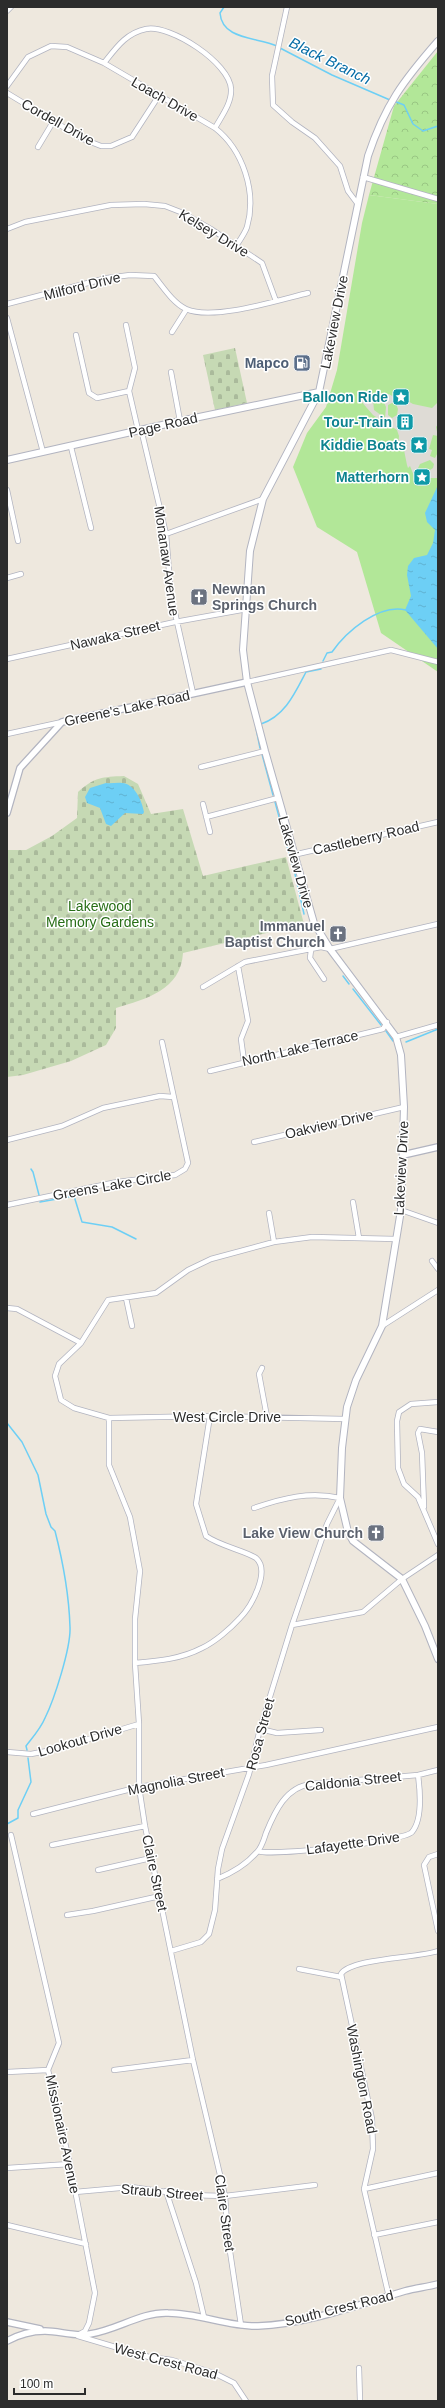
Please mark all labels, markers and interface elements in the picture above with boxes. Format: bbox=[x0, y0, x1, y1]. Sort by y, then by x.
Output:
water label: Black Branch bbox=[287, 34, 374, 88]
street label: Loach Drive bbox=[129, 73, 202, 125]
street label: Cordell Drive bbox=[19, 95, 97, 149]
street label: Kelsey Drive bbox=[176, 206, 252, 260]
street label: Milford Drive bbox=[42, 269, 122, 303]
street label: Lakeview Drive bbox=[317, 274, 351, 370]
fuel station icon: Mapco bbox=[292, 353, 312, 373]
place label: Mapco bbox=[245, 355, 289, 371]
place icon: Balloon Ride bbox=[391, 387, 411, 407]
place label: Balloon Ride bbox=[302, 389, 388, 405]
street label: Page Road bbox=[127, 409, 199, 441]
building icon: Tour-Train bbox=[395, 412, 415, 432]
place label: Tour-Train bbox=[324, 414, 392, 430]
place icon: Kiddie Boats bbox=[409, 435, 429, 455]
place label: Kiddie Boats bbox=[320, 437, 406, 453]
place icon: Matterhorn bbox=[412, 467, 432, 487]
place label: Matterhorn bbox=[336, 469, 409, 485]
street label: Monanaw Avenue bbox=[151, 505, 183, 617]
place label: Newnan Springs Church bbox=[212, 581, 317, 613]
church icon: Newnan Springs Church bbox=[189, 587, 209, 607]
street label: Nawaka Street bbox=[68, 617, 162, 653]
street label: Greene's Lake Road bbox=[63, 687, 191, 729]
street label: Lakeview Drive bbox=[275, 814, 317, 910]
street label: Castleberry Road bbox=[311, 818, 421, 858]
park label: Lakewood Memory Gardens bbox=[46, 898, 154, 930]
place label: Immanuel Baptist Church bbox=[225, 918, 325, 950]
church icon: Immanuel Baptist Church bbox=[328, 924, 348, 944]
street label: North Lake Terrace bbox=[240, 1027, 360, 1069]
street label: Oakview Drive bbox=[283, 1106, 375, 1142]
street label: Lakeview Drive bbox=[391, 1120, 411, 1216]
street label: Greens Lake Circle bbox=[52, 1167, 173, 1203]
street label: West Circle Drive bbox=[173, 1409, 281, 1425]
church icon: Lake View Church bbox=[366, 1523, 386, 1543]
place label: Lake View Church bbox=[243, 1525, 363, 1541]
street label: Rosa Street bbox=[243, 1696, 277, 1772]
street label: Lookout Drive bbox=[36, 1720, 124, 1760]
street label: Magnolia Street bbox=[126, 1764, 226, 1798]
street label: Caldonia Street bbox=[304, 1768, 402, 1794]
street label: Lafayette Drive bbox=[305, 1828, 401, 1857]
street label: Claire Street bbox=[139, 1833, 171, 1913]
street label: Washington Road bbox=[344, 2023, 380, 2135]
street label: Missionaire Avenue bbox=[43, 2073, 83, 2195]
street label: Claire Street bbox=[212, 2173, 238, 2253]
street label: Straub Street bbox=[120, 2180, 204, 2204]
street label: South Crest Road bbox=[283, 2287, 395, 2329]
street label: West Crest Road bbox=[113, 2340, 219, 2382]
scale bar bbox=[14, 2370, 85, 2396]
text: 100 m bbox=[20, 2377, 53, 2391]

